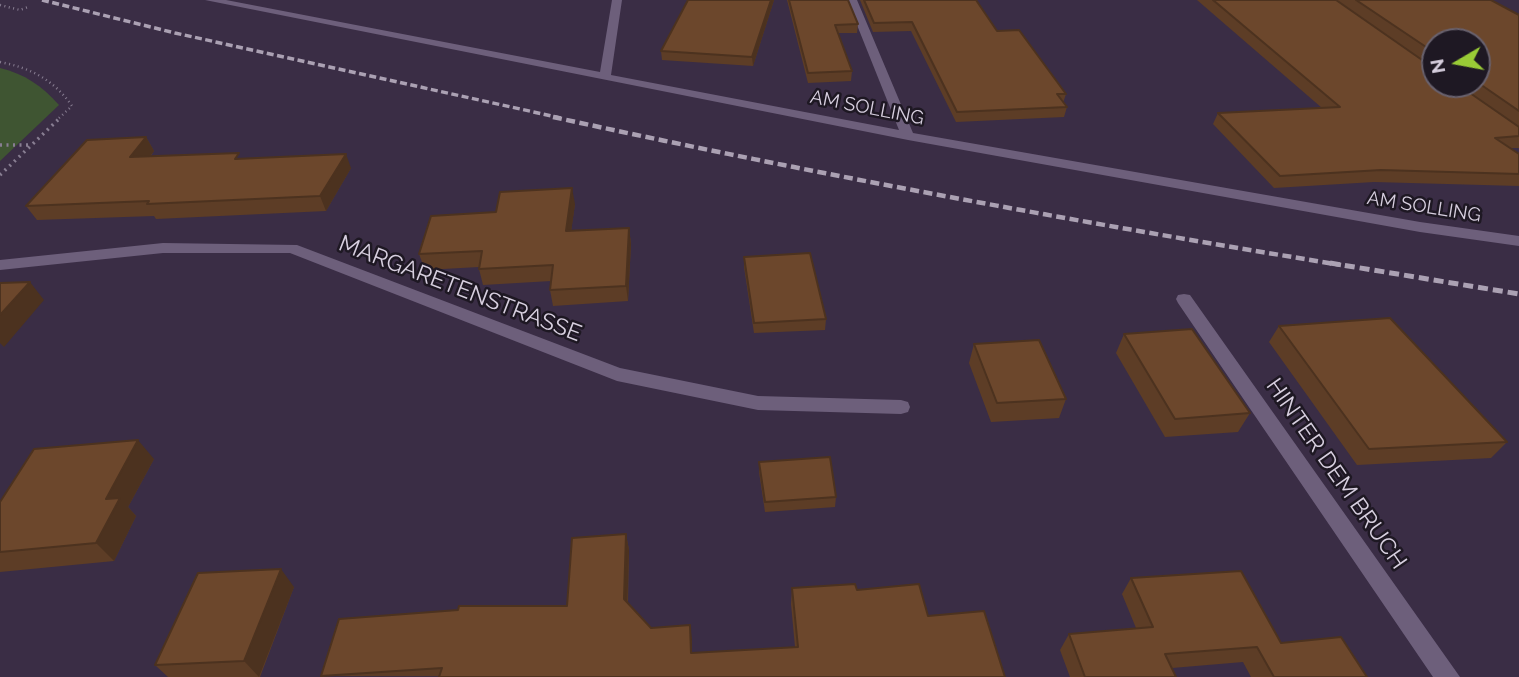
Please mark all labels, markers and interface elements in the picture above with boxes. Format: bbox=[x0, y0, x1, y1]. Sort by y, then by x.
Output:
north arrow bbox=[1421, 28, 1491, 98]
text: N bbox=[1425, 57, 1449, 75]
street label: AM SOLLING bbox=[808, 86, 926, 130]
street label: AM SOLLING bbox=[1365, 187, 1483, 227]
street label: MARGARETENSTRASSE bbox=[335, 230, 585, 348]
street label: HINTER DEM BRUCH bbox=[1260, 373, 1412, 575]

